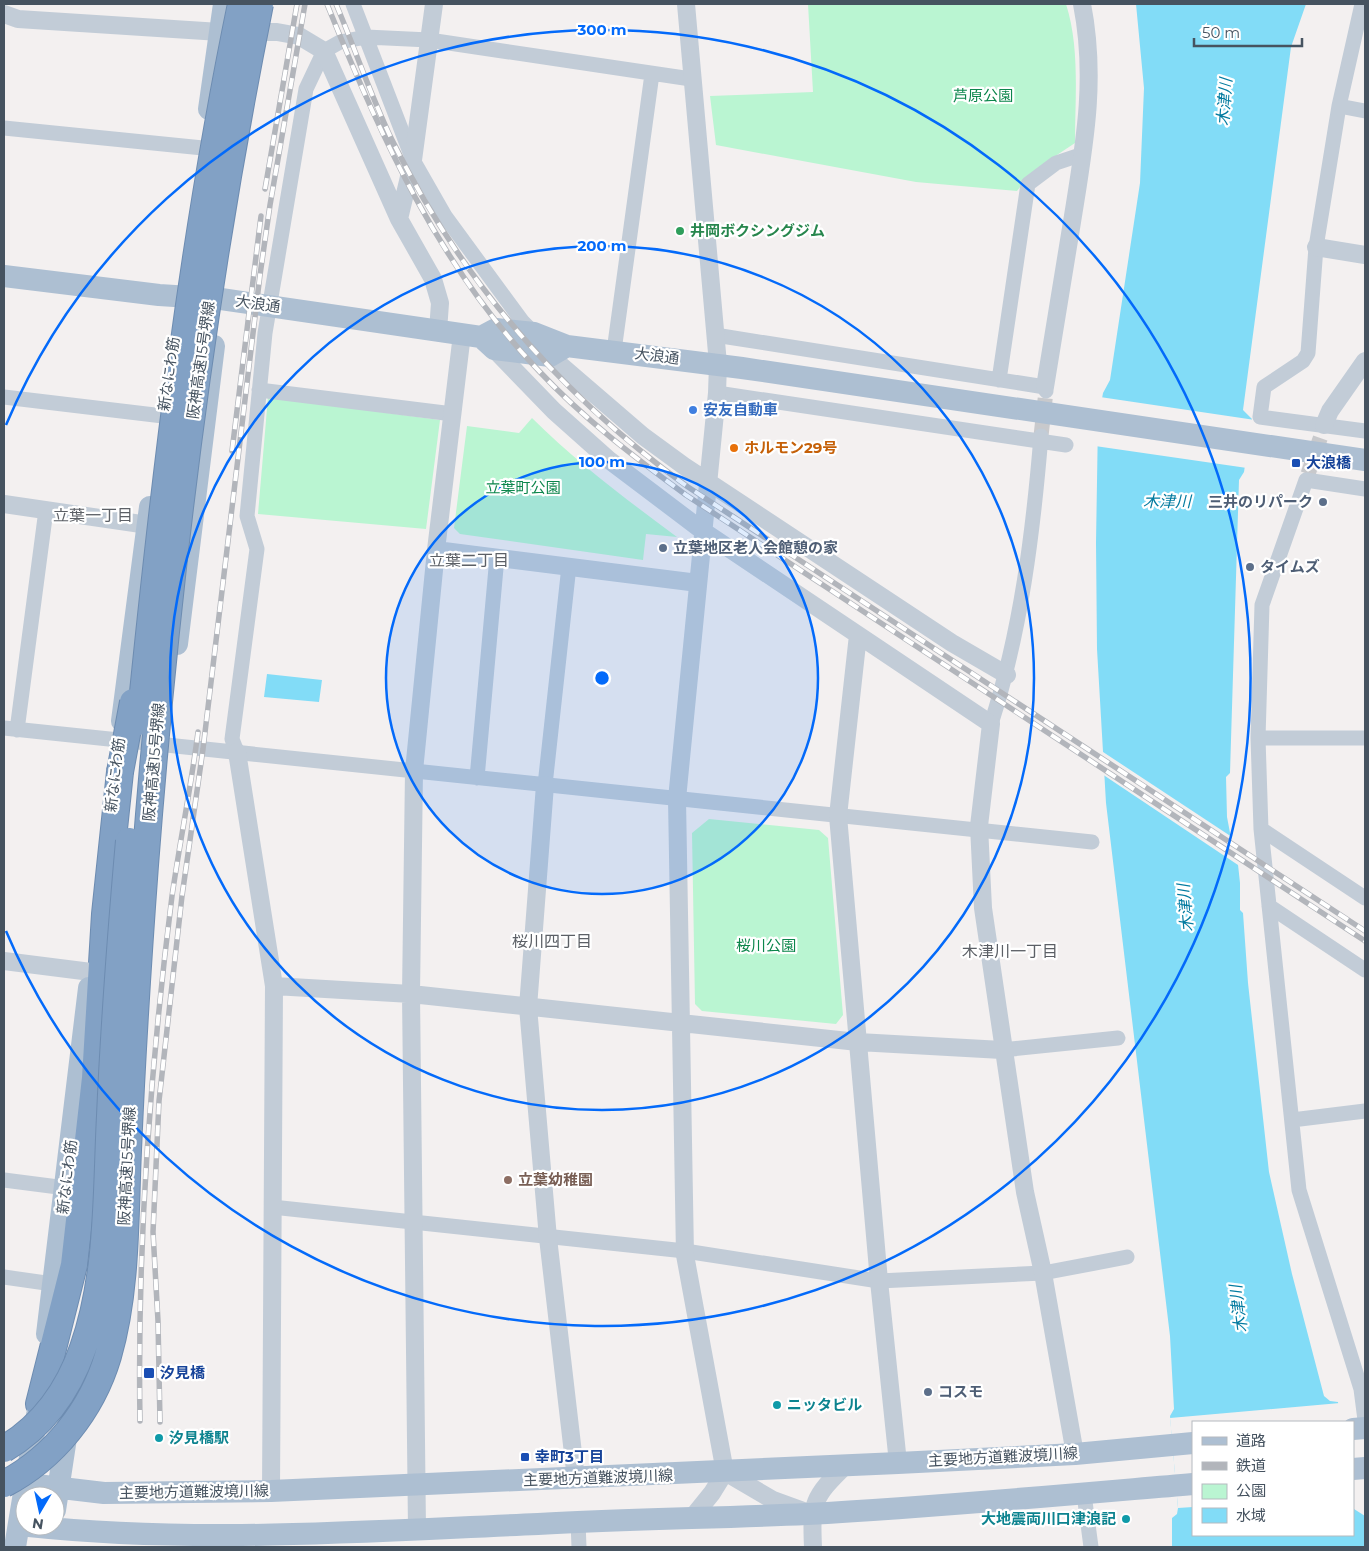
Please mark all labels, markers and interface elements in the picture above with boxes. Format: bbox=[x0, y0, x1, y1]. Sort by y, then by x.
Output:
scale bar bbox=[1194, 15, 1302, 47]
text: 300 m bbox=[576, 20, 627, 39]
text: 50 m bbox=[1202, 23, 1240, 42]
water label: 木津川 bbox=[1213, 75, 1236, 127]
park label: 芦原公園 bbox=[953, 86, 1013, 105]
place label: 井岡ボクシングジム bbox=[690, 221, 825, 240]
marker: 井岡ボクシングジム bbox=[674, 225, 686, 237]
text: 200 m bbox=[577, 236, 627, 255]
street label: 大浪通 bbox=[234, 291, 282, 316]
street label: 阪神高速15号堺線 bbox=[183, 300, 218, 420]
street label: 新なにわ筋 bbox=[154, 335, 183, 412]
street label: 大浪通 bbox=[634, 343, 681, 368]
place label: 安友自動車 bbox=[703, 400, 778, 419]
marker: 安友自動車 bbox=[687, 404, 699, 416]
place label: ホルモン29号 bbox=[744, 438, 837, 457]
marker: ホルモン29号 bbox=[728, 442, 740, 454]
text: 100 m bbox=[579, 452, 625, 471]
place label: 大浪橋 bbox=[1306, 453, 1352, 472]
marker: 大浪橋 bbox=[1290, 457, 1302, 469]
park label: 立葉町公園 bbox=[485, 478, 561, 497]
water label: 木津川 bbox=[1143, 492, 1193, 511]
place label: 三井のリパーク bbox=[1208, 492, 1313, 511]
marker: 三井のリパーク bbox=[1317, 496, 1329, 508]
district label: 立葉一丁目 bbox=[53, 506, 133, 525]
place label: 立葉地区老人会館憩の家 bbox=[673, 538, 838, 557]
marker: 立葉地区老人会館憩の家 bbox=[657, 542, 669, 554]
district label: 立葉二丁目 bbox=[429, 551, 509, 570]
place label: タイムズ bbox=[1260, 557, 1320, 576]
marker: タイムズ bbox=[1244, 561, 1256, 573]
centre of rings bbox=[593, 669, 611, 687]
street label: 阪神高速15号堺線 bbox=[139, 702, 168, 822]
street label: 新なにわ筋 bbox=[101, 737, 129, 813]
water label: 木津川 bbox=[1174, 881, 1197, 933]
district label: 桜川四丁目 bbox=[512, 932, 592, 951]
park label: 桜川公園 bbox=[736, 936, 796, 955]
district label: 木津川一丁目 bbox=[962, 942, 1058, 961]
street label: 阪神高速15号堺線 bbox=[114, 1106, 139, 1226]
street label: 新なにわ筋 bbox=[53, 1139, 81, 1215]
place label: 立葉幼稚園 bbox=[518, 1170, 593, 1189]
marker: 立葉幼稚園 bbox=[502, 1174, 514, 1186]
water label: 木津川 bbox=[1226, 1282, 1251, 1334]
place label: 汐見橋 bbox=[160, 1363, 206, 1382]
marker: 汐見橋 bbox=[142, 1366, 156, 1380]
place label: コスモ bbox=[938, 1382, 983, 1401]
marker: コスモ bbox=[922, 1386, 934, 1398]
place label: ニッタビル bbox=[787, 1395, 862, 1414]
marker: ニッタビル bbox=[771, 1399, 783, 1411]
legend bbox=[1192, 1421, 1354, 1536]
place label: 汐見橋駅 bbox=[169, 1428, 229, 1447]
text: 道路 bbox=[1236, 1431, 1266, 1450]
marker: 汐見橋駅 bbox=[153, 1432, 165, 1444]
street label: 主要地方道難波境川線 bbox=[928, 1443, 1078, 1470]
place label: 幸町3丁目 bbox=[535, 1447, 604, 1466]
marker: 幸町3丁目 bbox=[519, 1451, 531, 1463]
text: 鉄道 bbox=[1236, 1456, 1266, 1475]
street label: 主要地方道難波境川線 bbox=[523, 1465, 673, 1490]
street label: 主要地方道難波境川線 bbox=[119, 1481, 269, 1502]
text: 公園 bbox=[1236, 1481, 1266, 1500]
north arrow bbox=[15, 1486, 65, 1536]
text: 水域 bbox=[1236, 1506, 1266, 1525]
place label: 大地震両川口津浪記 bbox=[981, 1509, 1116, 1528]
marker: 大地震両川口津浪記 bbox=[1120, 1513, 1132, 1525]
text: N bbox=[31, 1514, 45, 1534]

